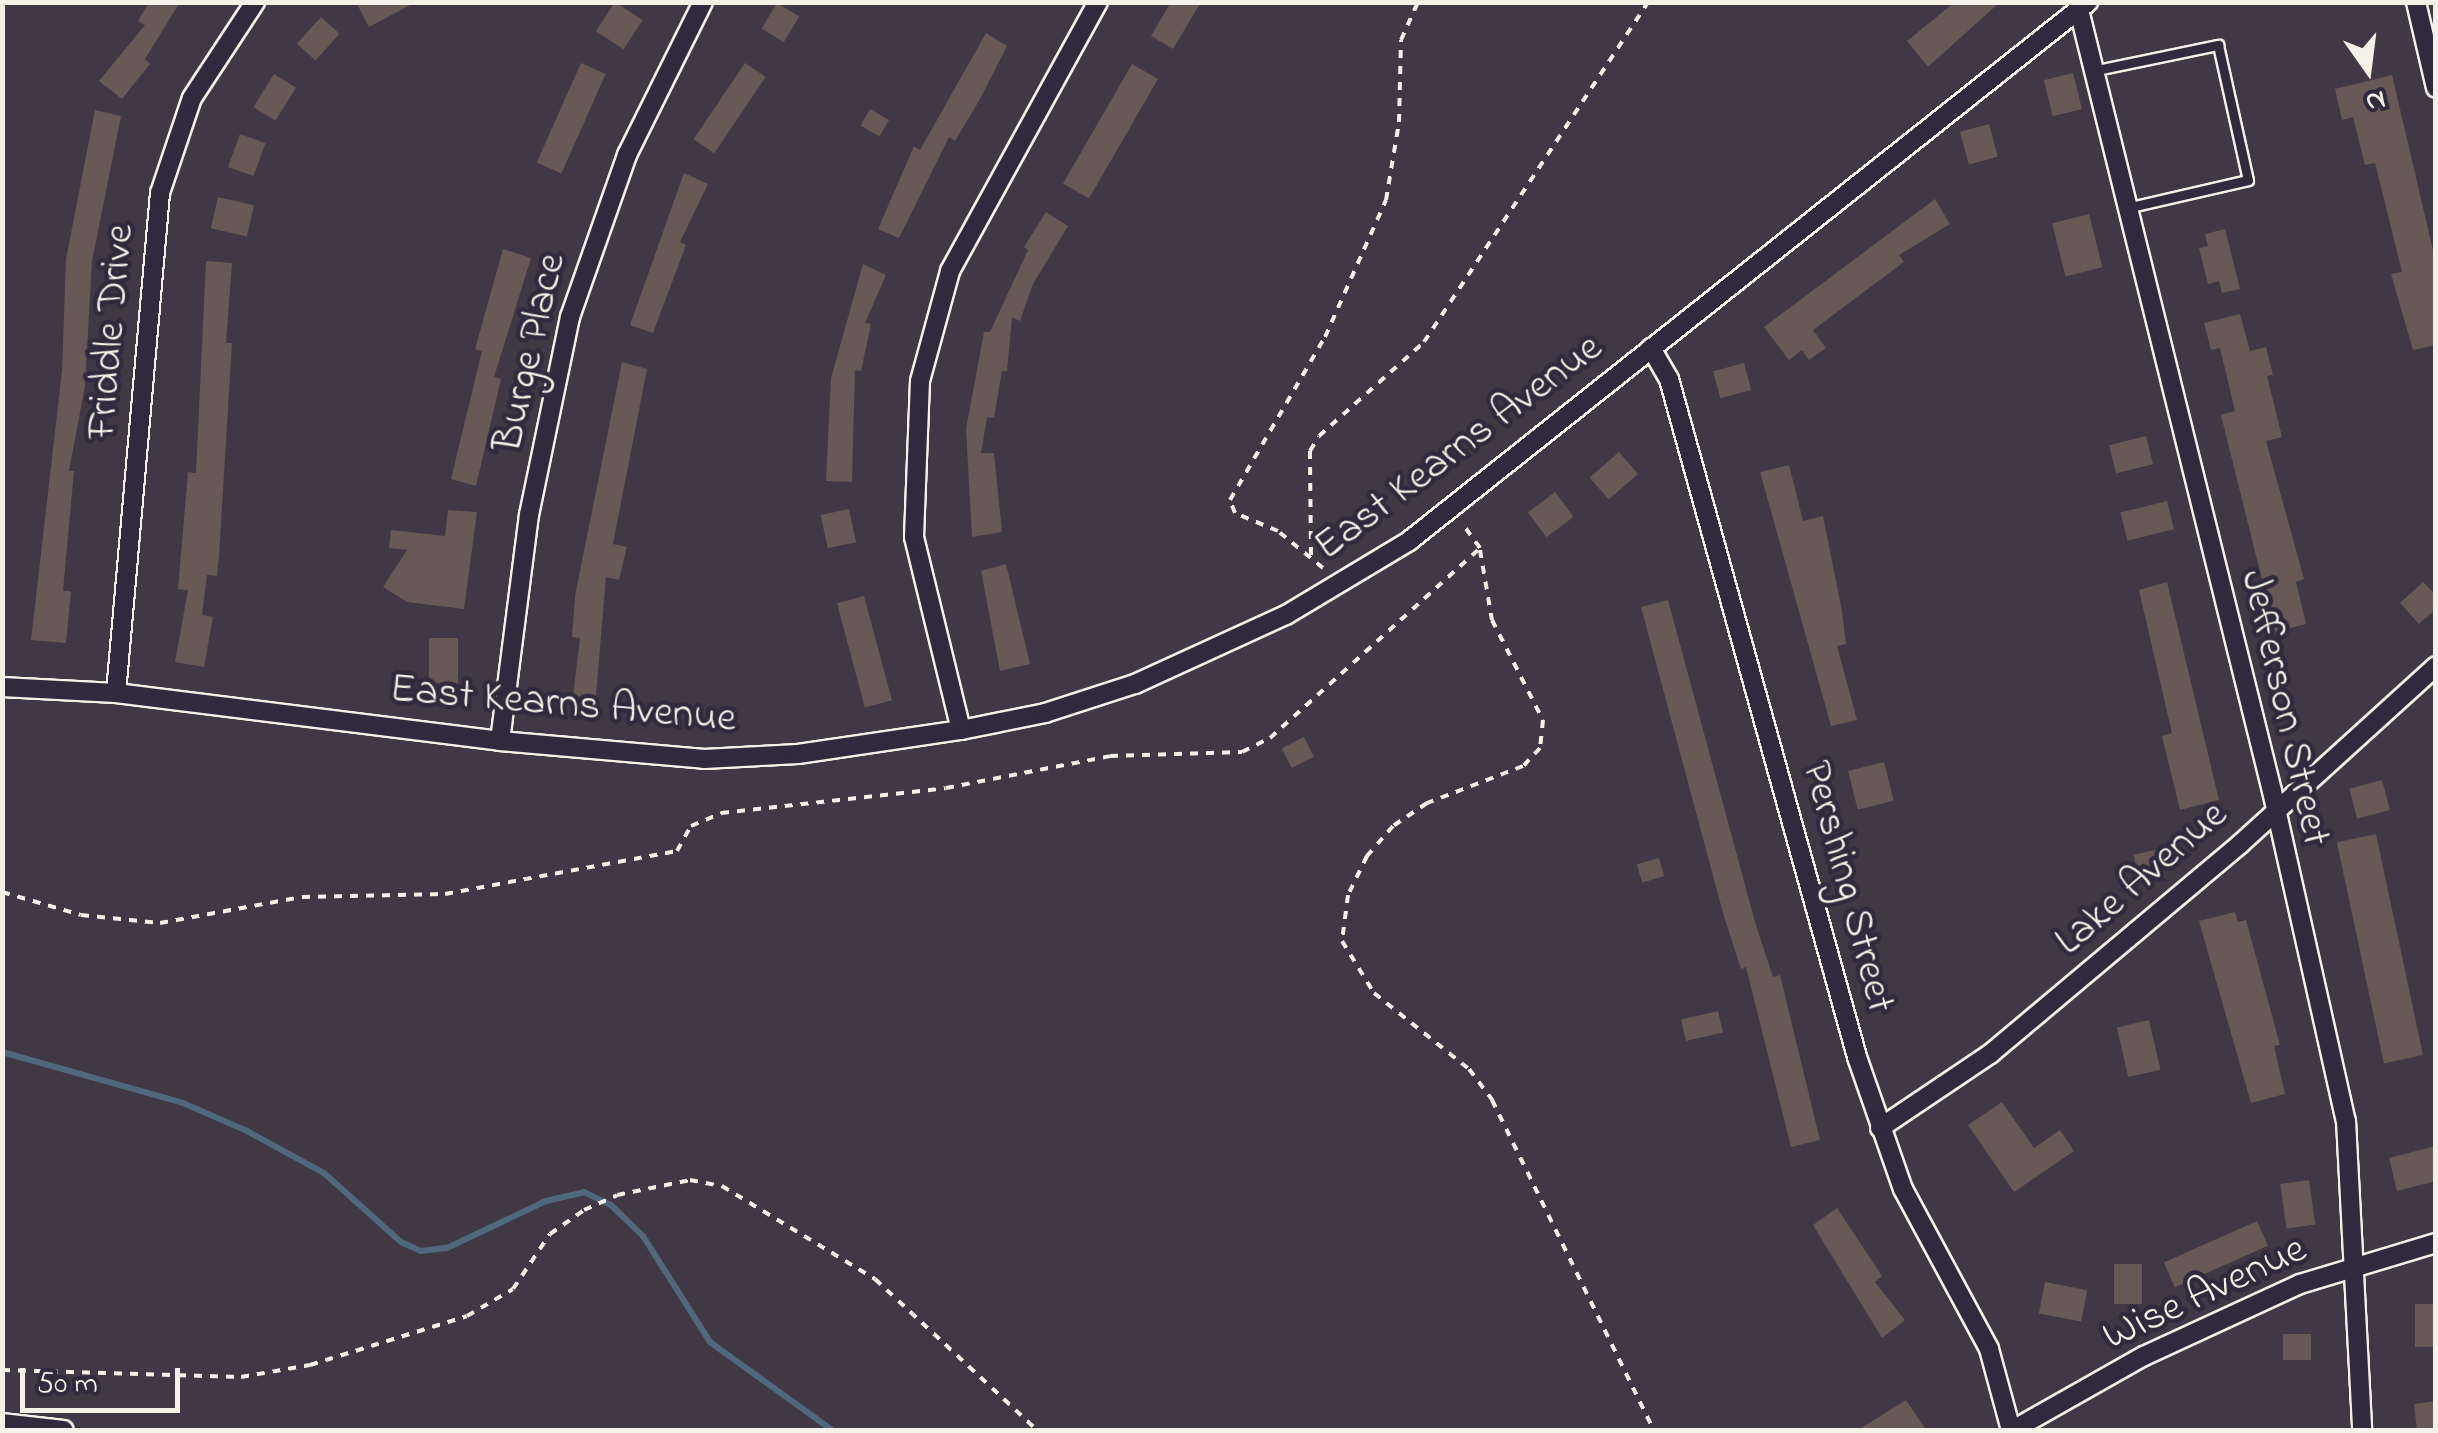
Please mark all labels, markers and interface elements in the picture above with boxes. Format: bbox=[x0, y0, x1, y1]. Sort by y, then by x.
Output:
north arrow bbox=[2318, 20, 2418, 120]
text: N bbox=[2361, 77, 2390, 122]
street label: Friddle Drive bbox=[77, 222, 147, 442]
street label: Burge Place bbox=[484, 249, 578, 457]
street label: East Kearns Avenue bbox=[1305, 323, 1613, 573]
street label: Jefferson Street bbox=[2228, 565, 2340, 851]
street label: East Kearns Avenue bbox=[388, 665, 738, 745]
street label: Pershing Street bbox=[1789, 756, 1905, 1018]
street label: Lake Avenue bbox=[2046, 791, 2238, 967]
street label: Wise Avenue bbox=[2095, 1225, 2315, 1363]
scale bar bbox=[25, 1348, 185, 1410]
text: 50 m bbox=[37, 1363, 98, 1407]

